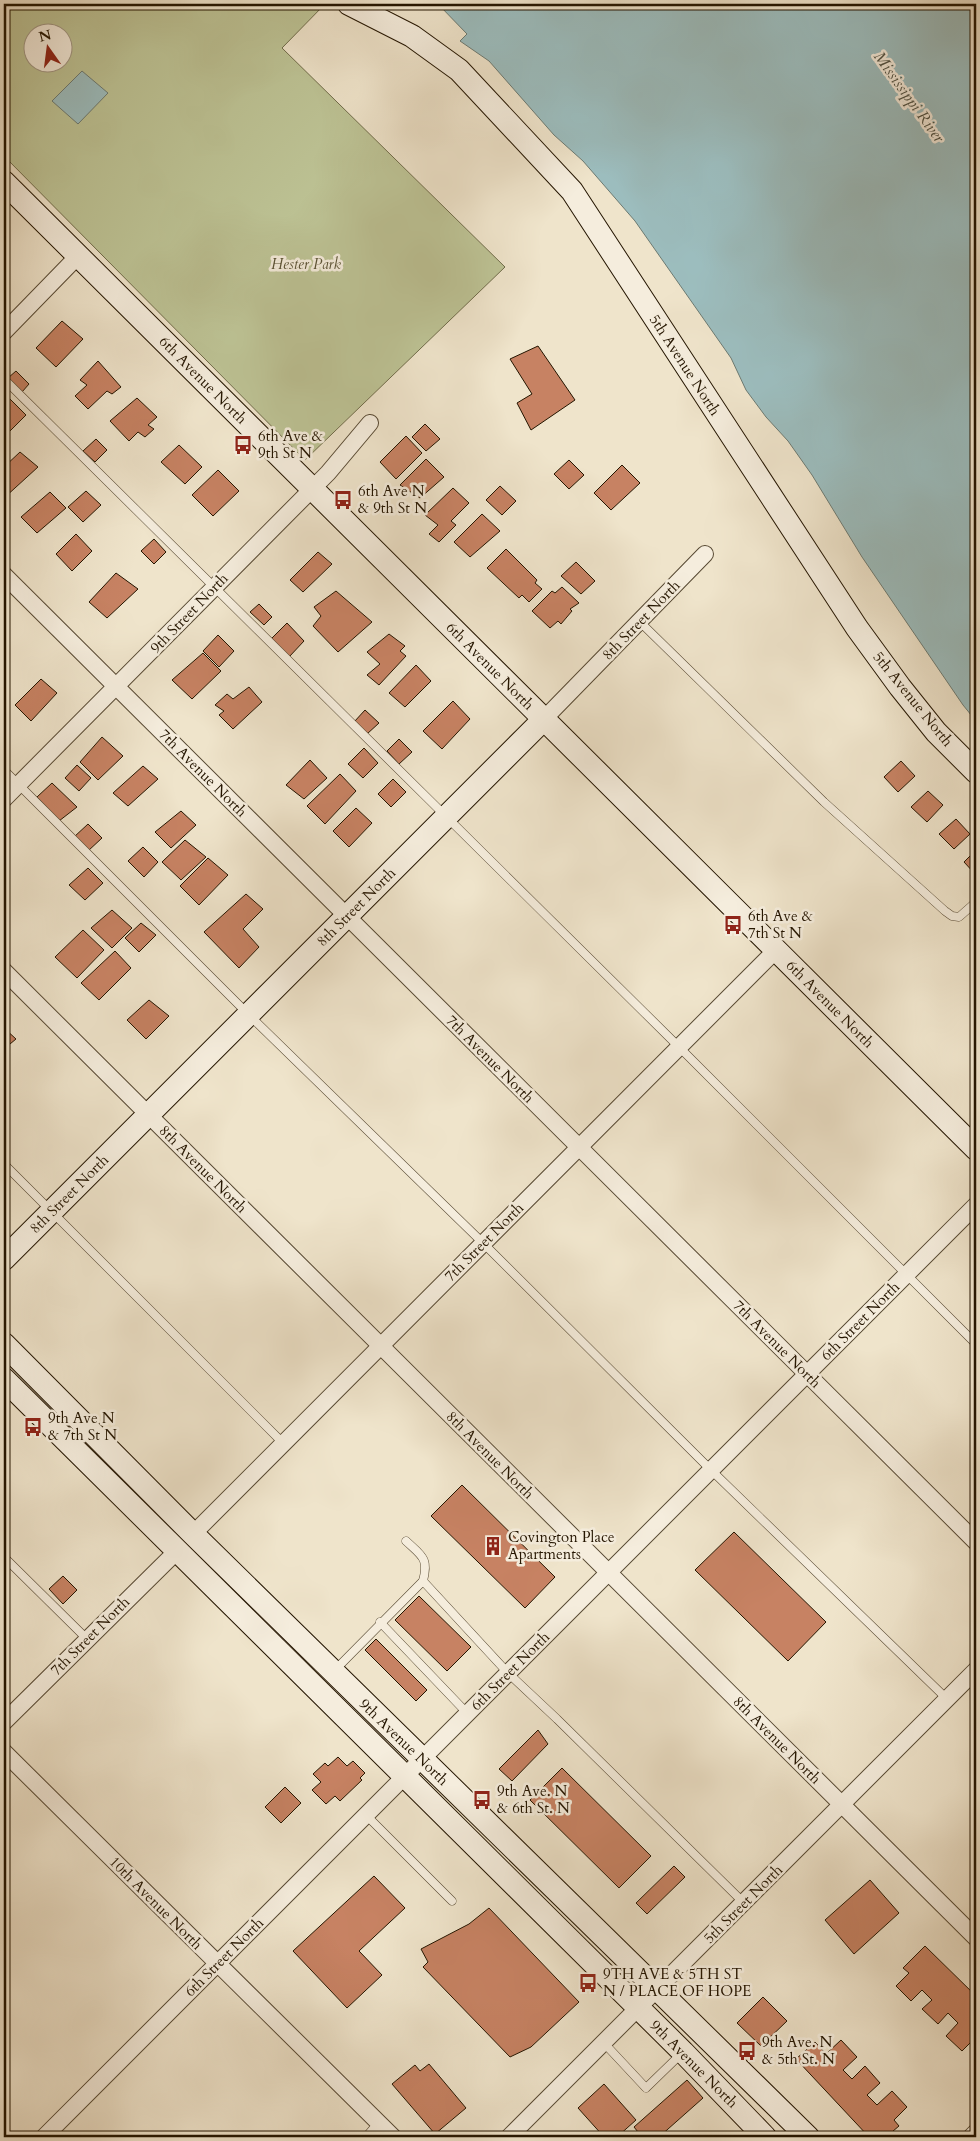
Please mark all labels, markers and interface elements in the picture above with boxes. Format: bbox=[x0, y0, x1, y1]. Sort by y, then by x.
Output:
north arrow bbox=[22, 22, 72, 72]
text: N bbox=[37, 25, 53, 47]
water label: Mississippi River bbox=[868, 47, 950, 148]
park label: Hester Park bbox=[271, 254, 342, 274]
street label: 5th Avenue North bbox=[645, 311, 726, 420]
street label: 6th Avenue North bbox=[155, 332, 252, 429]
place label: 6th Ave & 9th St N bbox=[258, 426, 323, 463]
bus stop icon: 6th Ave & 9th St N bbox=[232, 434, 254, 456]
place label: 6th Ave N & 9th St N bbox=[358, 481, 427, 518]
bus stop icon: 6th Ave N & 9th St N bbox=[332, 489, 354, 511]
street label: 9th Street North bbox=[146, 568, 233, 657]
street label: 8th Street North bbox=[598, 575, 685, 664]
street label: 6th Avenue North bbox=[442, 618, 539, 715]
street label: 5th Avenue North bbox=[869, 647, 958, 751]
street label: 7th Avenue North bbox=[155, 725, 252, 822]
street label: 8th Street North bbox=[312, 863, 400, 951]
place label: 6th Ave & 7th St N bbox=[748, 906, 813, 943]
bus stop icon: 6th Ave & 7th St N bbox=[722, 914, 744, 936]
street label: 6th Avenue North bbox=[782, 956, 879, 1053]
street label: 7th Avenue North bbox=[442, 1011, 539, 1108]
street label: 8th Avenue North bbox=[155, 1121, 252, 1218]
street label: 8th Street North bbox=[25, 1150, 113, 1238]
street label: 7th Street North bbox=[440, 1198, 528, 1286]
street label: 6th Street North bbox=[816, 1277, 904, 1365]
street label: 7th Avenue North bbox=[729, 1296, 826, 1393]
street label: 8th Avenue North bbox=[442, 1407, 539, 1504]
place label: 9th Ave N & 7th St N bbox=[48, 1408, 117, 1445]
bus stop icon: 9th Ave N & 7th St N bbox=[22, 1416, 44, 1438]
place label: Covington Place Apartments bbox=[508, 1527, 615, 1564]
building icon: Covington Place Apartments bbox=[482, 1535, 504, 1557]
street label: 7th Street North bbox=[46, 1592, 134, 1680]
street label: 6th Street North bbox=[466, 1627, 554, 1715]
street label: 8th Avenue North bbox=[729, 1692, 826, 1789]
street label: 9th Avenue North bbox=[355, 1694, 453, 1790]
place label: 9th Ave. N & 6th St. N bbox=[497, 1781, 570, 1818]
bus stop icon: 9th Ave. N & 6th St. N bbox=[471, 1789, 493, 1811]
street label: 10th Avenue North bbox=[105, 1852, 208, 1955]
street label: 5th Street North bbox=[699, 1860, 787, 1948]
street label: 6th Street North bbox=[180, 1913, 268, 2001]
place label: 9TH AVE & 5TH ST N / PLACE OF HOPE bbox=[603, 1964, 751, 2001]
bus stop icon: 9TH AVE & 5TH ST N / PLACE OF HOPE bbox=[577, 1972, 599, 1994]
street label: 9th Avenue North bbox=[646, 2016, 743, 2113]
place label: 9th Ave. N & 5th St. N bbox=[762, 2032, 835, 2069]
bus stop icon: 9th Ave. N & 5th St. N bbox=[736, 2040, 758, 2062]

